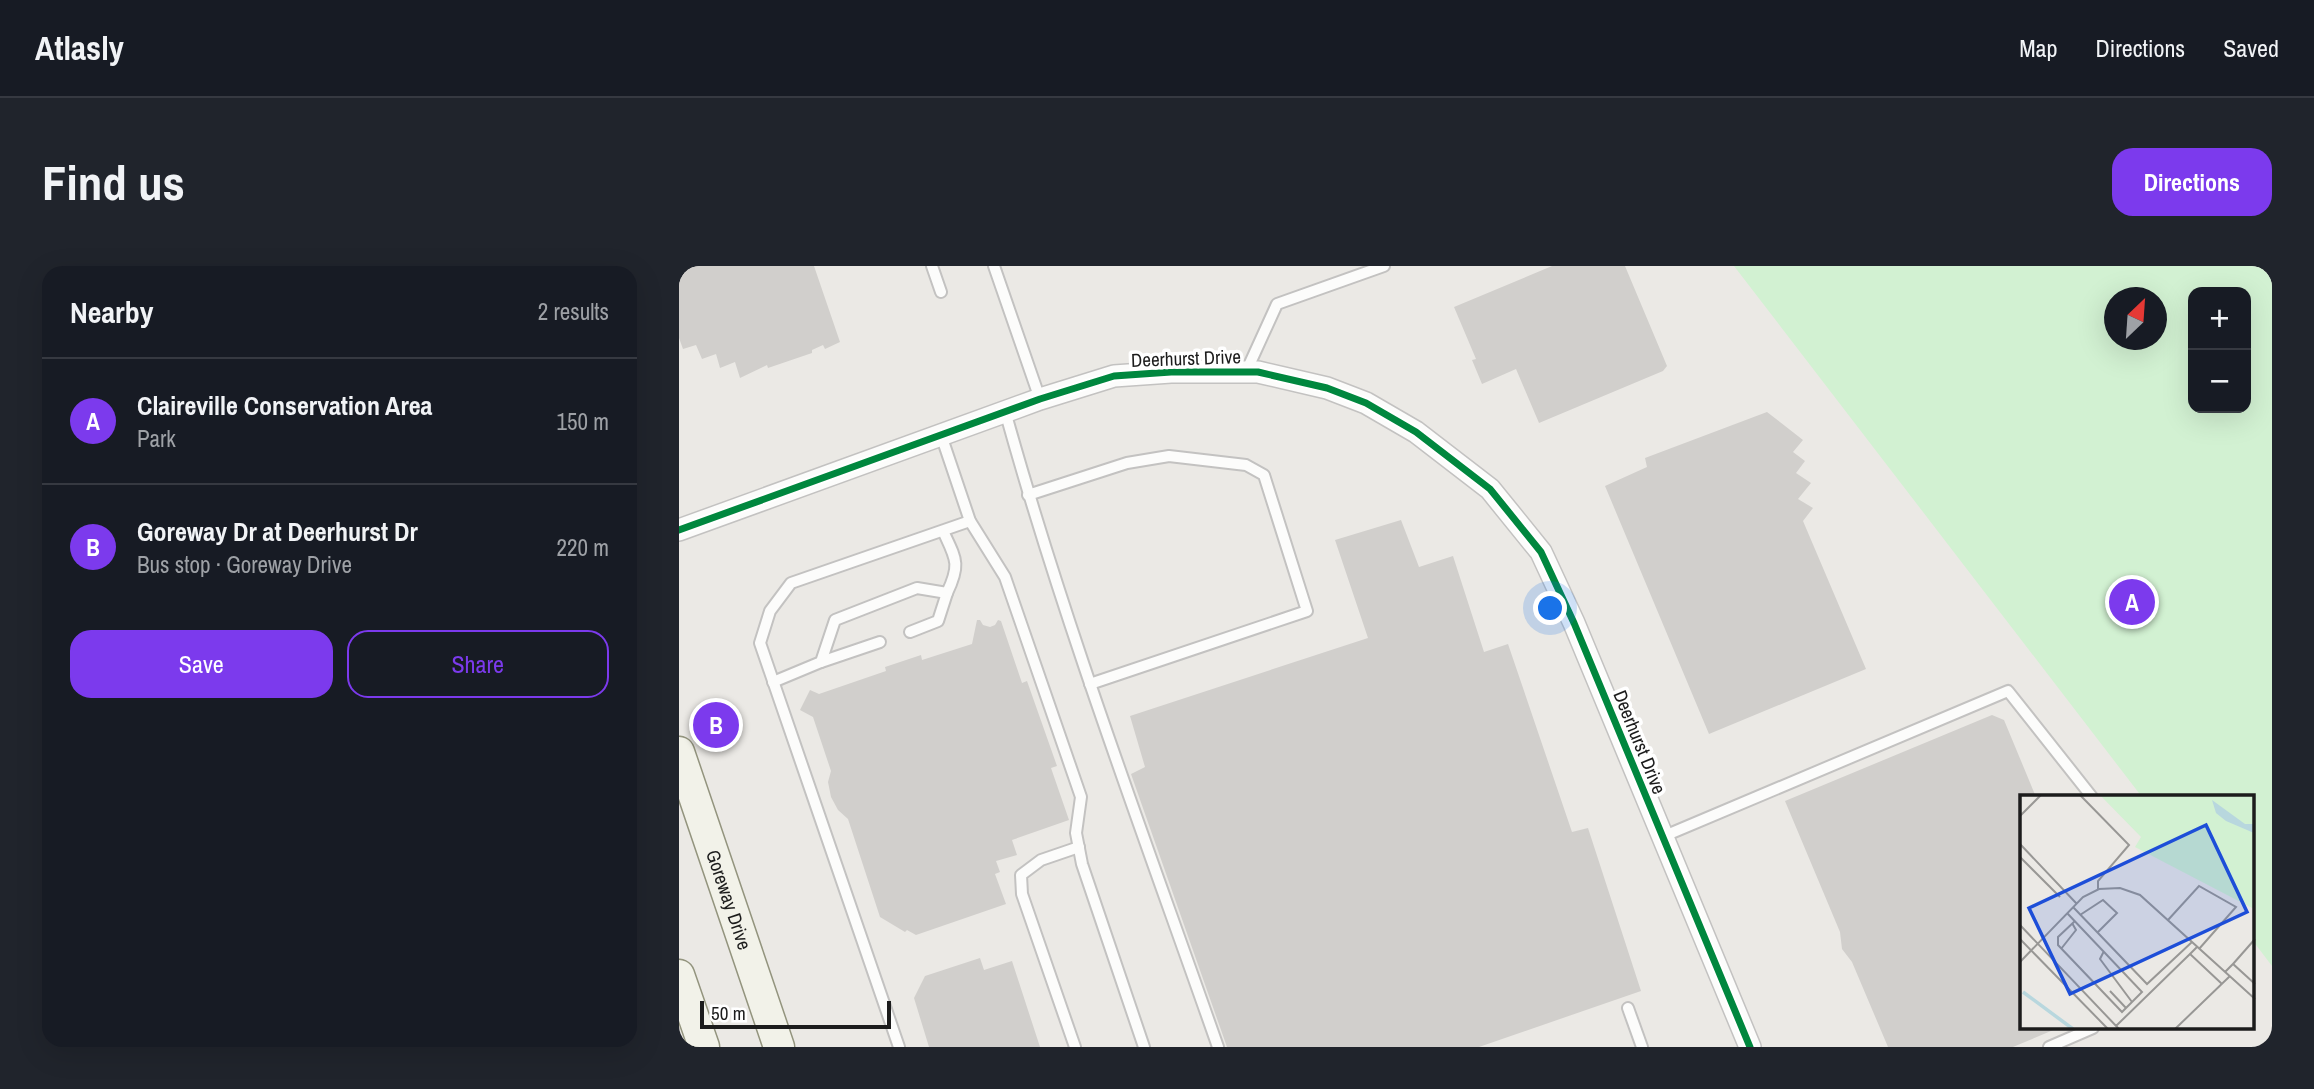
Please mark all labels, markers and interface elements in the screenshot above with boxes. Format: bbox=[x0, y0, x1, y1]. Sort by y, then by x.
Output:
text: Atlasly bbox=[35, 26, 124, 70]
text: Map bbox=[2019, 32, 2057, 64]
text: Directions bbox=[2095, 32, 2185, 64]
text: Saved bbox=[2223, 32, 2279, 64]
button: Directions bbox=[2112, 148, 2272, 216]
text: Find us bbox=[42, 149, 185, 215]
north arrow bbox=[2104, 287, 2167, 350]
map controls bbox=[2188, 287, 2251, 413]
button: + bbox=[2188, 287, 2251, 350]
text: Nearby bbox=[70, 292, 153, 332]
text: 2 results bbox=[538, 296, 609, 327]
street label: Deerhurst Drive bbox=[1131, 343, 1241, 373]
button: − bbox=[2188, 350, 2251, 413]
text: Claireville Conservation Area bbox=[137, 388, 432, 423]
text: A bbox=[86, 406, 100, 437]
text: 150 m bbox=[557, 406, 609, 437]
text: Park bbox=[137, 423, 176, 454]
text: Goreway Dr at Deerhurst Dr bbox=[137, 514, 418, 549]
text: B bbox=[86, 532, 100, 563]
text: 220 m bbox=[557, 532, 609, 563]
text: Bus stop · Goreway Drive bbox=[137, 549, 352, 580]
pin: A bbox=[2109, 576, 2155, 628]
your location bbox=[1533, 591, 1567, 625]
button: Save bbox=[70, 630, 333, 698]
button: Share bbox=[347, 630, 609, 698]
street label: Deerhurst Drive bbox=[1607, 686, 1673, 798]
pin: B bbox=[693, 699, 739, 751]
inset map bbox=[2020, 795, 2255, 1030]
street label: Goreway Drive bbox=[700, 846, 758, 953]
scale bar bbox=[700, 998, 891, 1030]
text: 50 m bbox=[711, 1000, 746, 1026]

